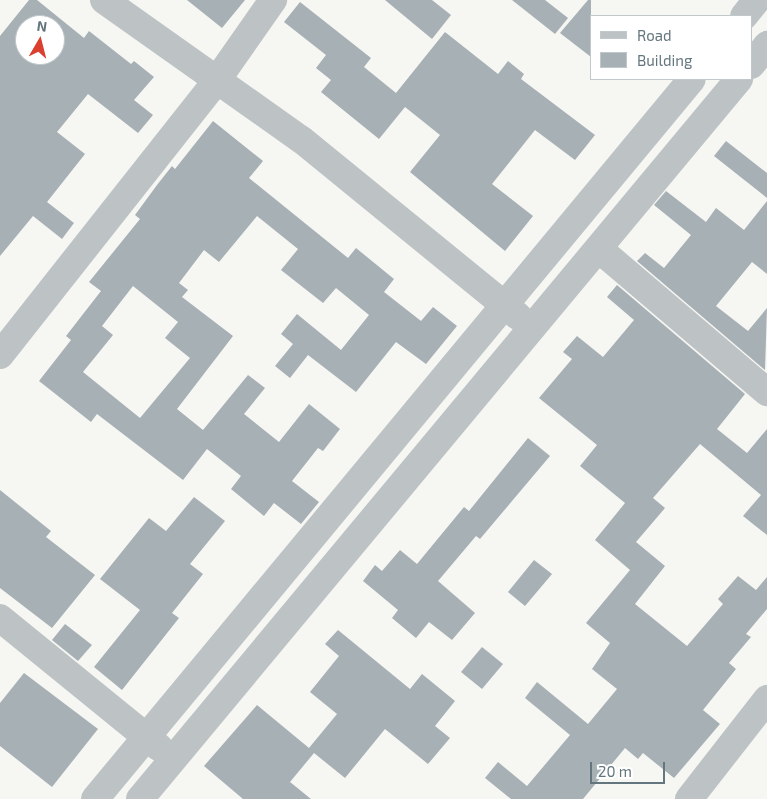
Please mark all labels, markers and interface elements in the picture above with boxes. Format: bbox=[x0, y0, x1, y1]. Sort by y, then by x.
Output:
north arrow bbox=[15, 15, 65, 65]
legend bbox=[590, 15, 752, 80]
text: N bbox=[36, 17, 48, 35]
text: Road bbox=[637, 26, 672, 44]
text: Building bbox=[637, 51, 692, 69]
scale bar bbox=[592, 752, 667, 784]
text: 20 m bbox=[598, 762, 632, 780]

